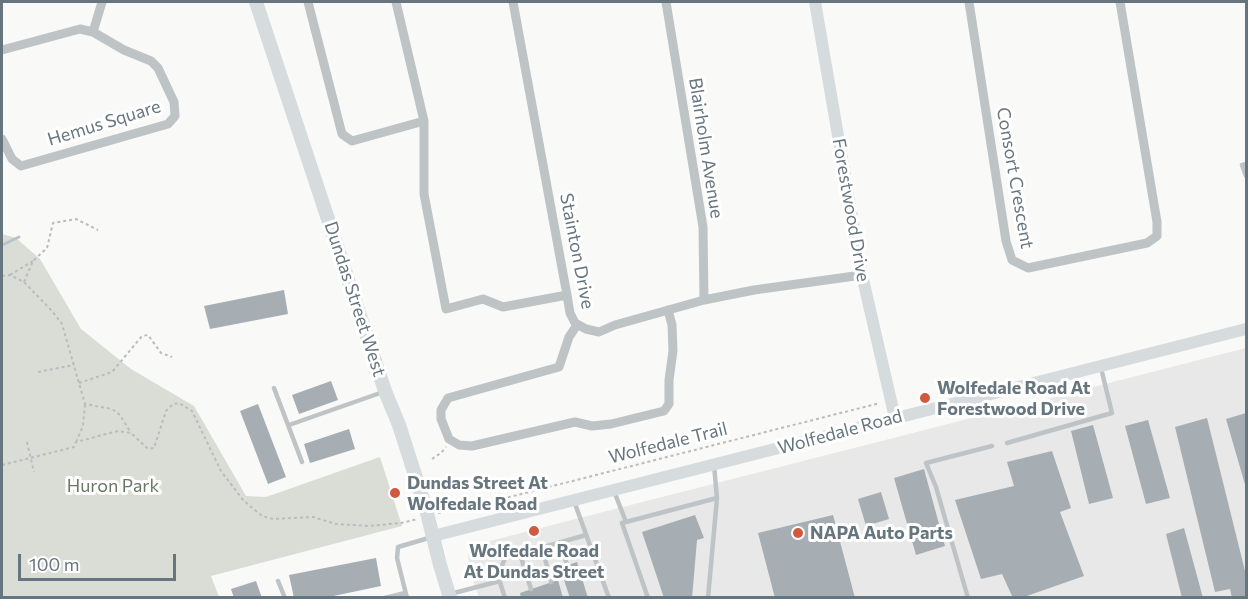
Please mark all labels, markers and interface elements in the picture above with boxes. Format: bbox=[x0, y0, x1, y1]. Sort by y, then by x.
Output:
street label: Blairholm Avenue bbox=[684, 76, 728, 220]
street label: Hemus Square bbox=[45, 96, 163, 150]
street label: Consort Crescent bbox=[992, 106, 1038, 250]
street label: Forestwood Drive bbox=[828, 136, 874, 284]
street label: Stainton Drive bbox=[555, 191, 599, 311]
street label: Dundas Street West bbox=[320, 219, 390, 379]
place label: Wolfedale Road At Forestwood Drive bbox=[937, 377, 1090, 420]
marker: Wolfedale Road At Forestwood Drive bbox=[918, 391, 932, 405]
street label: Wolfedale Road bbox=[775, 405, 905, 459]
street label: Wolfedale Trail bbox=[606, 418, 730, 468]
place label: Dundas Street At Wolfedale Road bbox=[407, 472, 548, 514]
park label: Huron Park bbox=[67, 475, 159, 497]
marker: Dundas Street At Wolfedale Road bbox=[388, 486, 402, 500]
place label: NAPA Auto Parts bbox=[810, 522, 953, 544]
marker: Wolfedale Road At Dundas Street bbox=[527, 524, 541, 538]
marker: NAPA Auto Parts bbox=[791, 526, 805, 540]
place label: Wolfedale Road At Dundas Street bbox=[464, 540, 604, 582]
scale bar bbox=[21, 542, 178, 580]
text: 100 m bbox=[29, 553, 79, 575]

